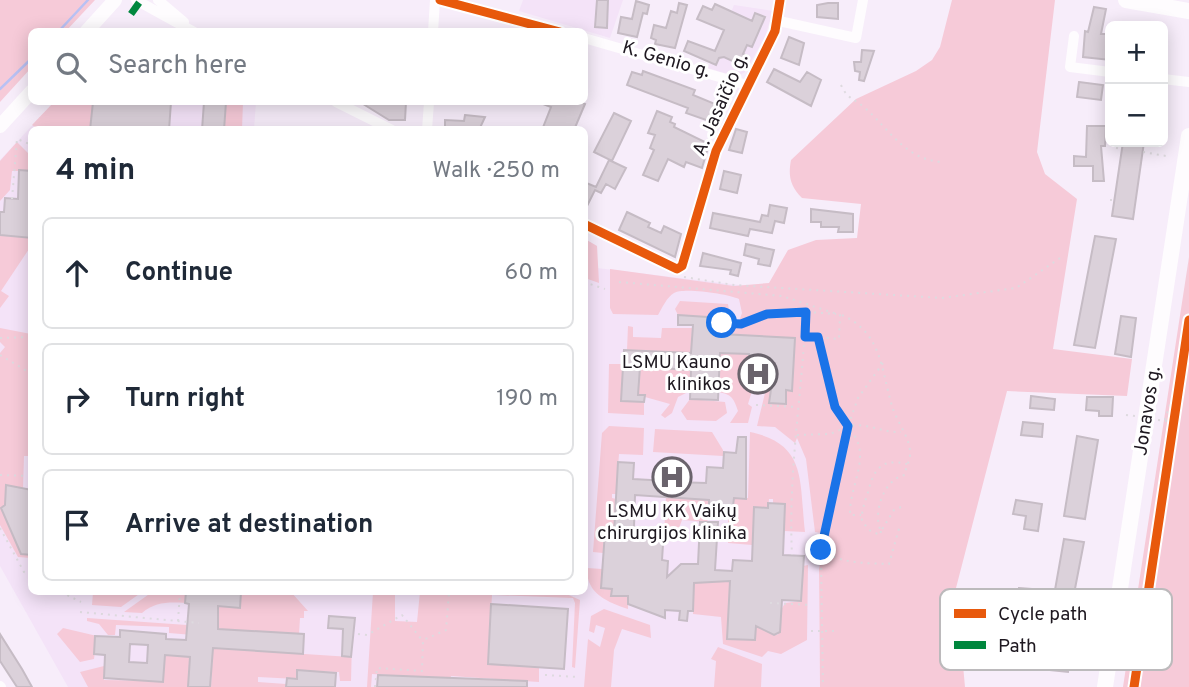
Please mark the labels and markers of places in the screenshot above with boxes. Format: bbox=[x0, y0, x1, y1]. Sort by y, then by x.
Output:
place label: LSMU Kauno klinikos bbox=[622, 351, 731, 397]
hospital icon: LSMU Kauno klinikos bbox=[737, 353, 779, 395]
hospital icon: LSMU KK Vaikų chirurgijos klinika bbox=[651, 456, 693, 498]
place label: LSMU KK Vaikų chirurgijos klinika bbox=[597, 500, 747, 546]

